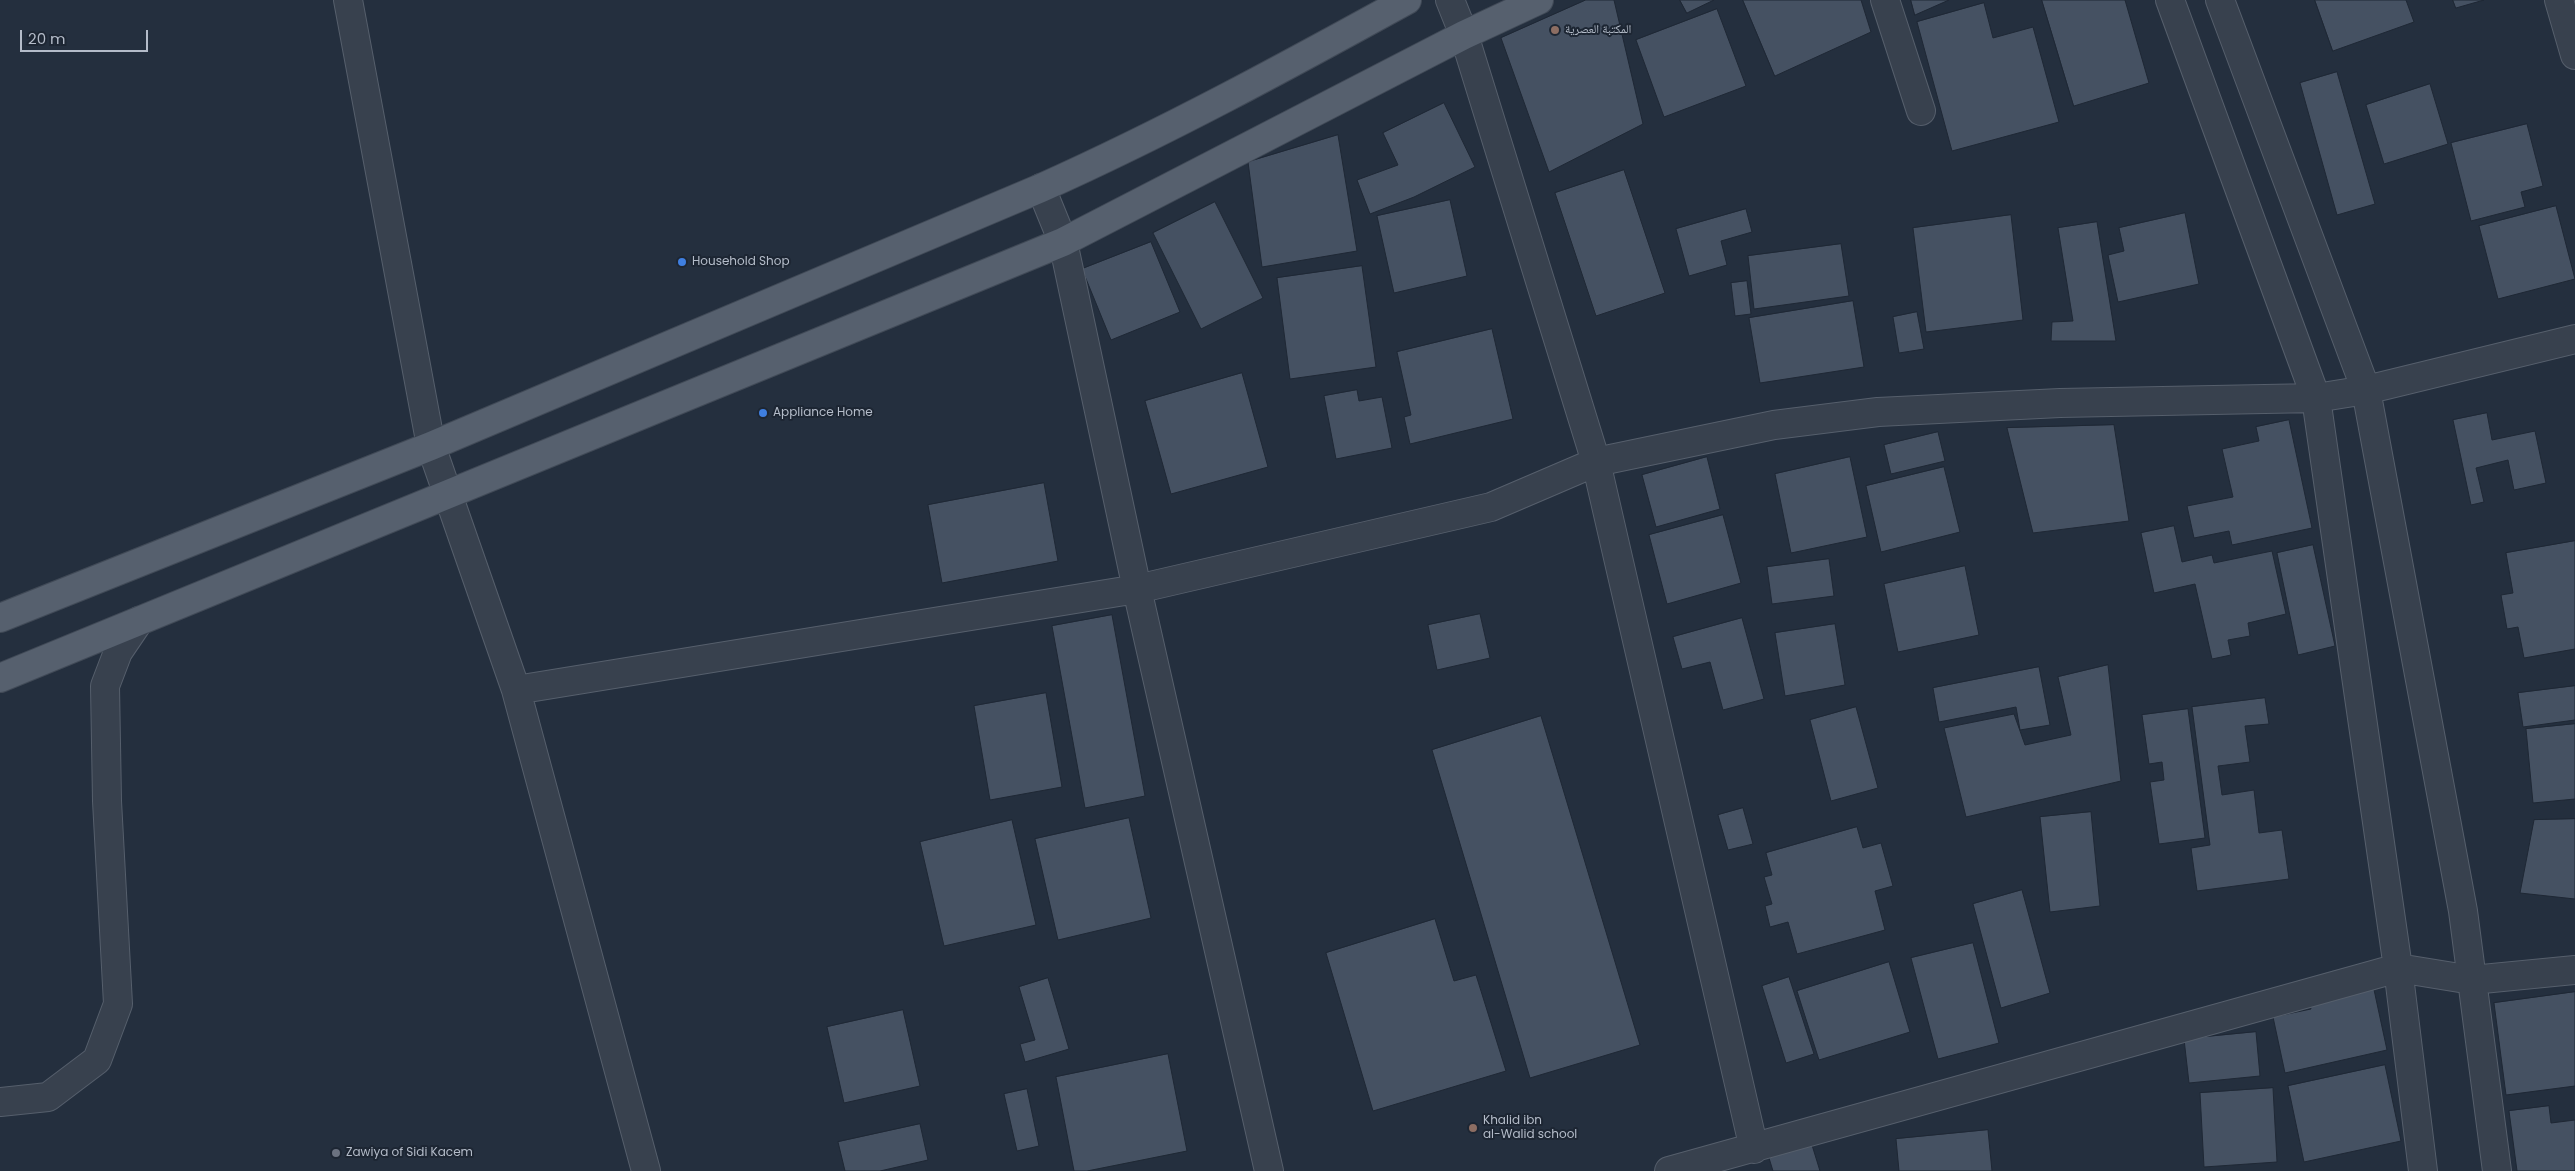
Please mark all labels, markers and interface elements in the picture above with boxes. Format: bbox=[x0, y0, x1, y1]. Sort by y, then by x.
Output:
scale bar bbox=[22, 20, 150, 52]
place label: المكتبة العصرية bbox=[1565, 23, 1631, 37]
marker: المكتبة العصرية bbox=[1549, 24, 1561, 36]
text: 20 m bbox=[28, 28, 66, 49]
place label: Household Shop bbox=[692, 255, 790, 269]
marker: Household Shop bbox=[676, 256, 688, 268]
place label: Appliance Home bbox=[773, 406, 873, 420]
marker: Appliance Home bbox=[757, 407, 769, 419]
place label: Khalid ibn al-Walid school bbox=[1483, 1114, 1577, 1142]
marker: Khalid ibn al-Walid school bbox=[1467, 1122, 1479, 1134]
place label: Zawiya of Sidi Kacem bbox=[346, 1146, 473, 1160]
marker: Zawiya of Sidi Kacem bbox=[330, 1147, 342, 1159]

